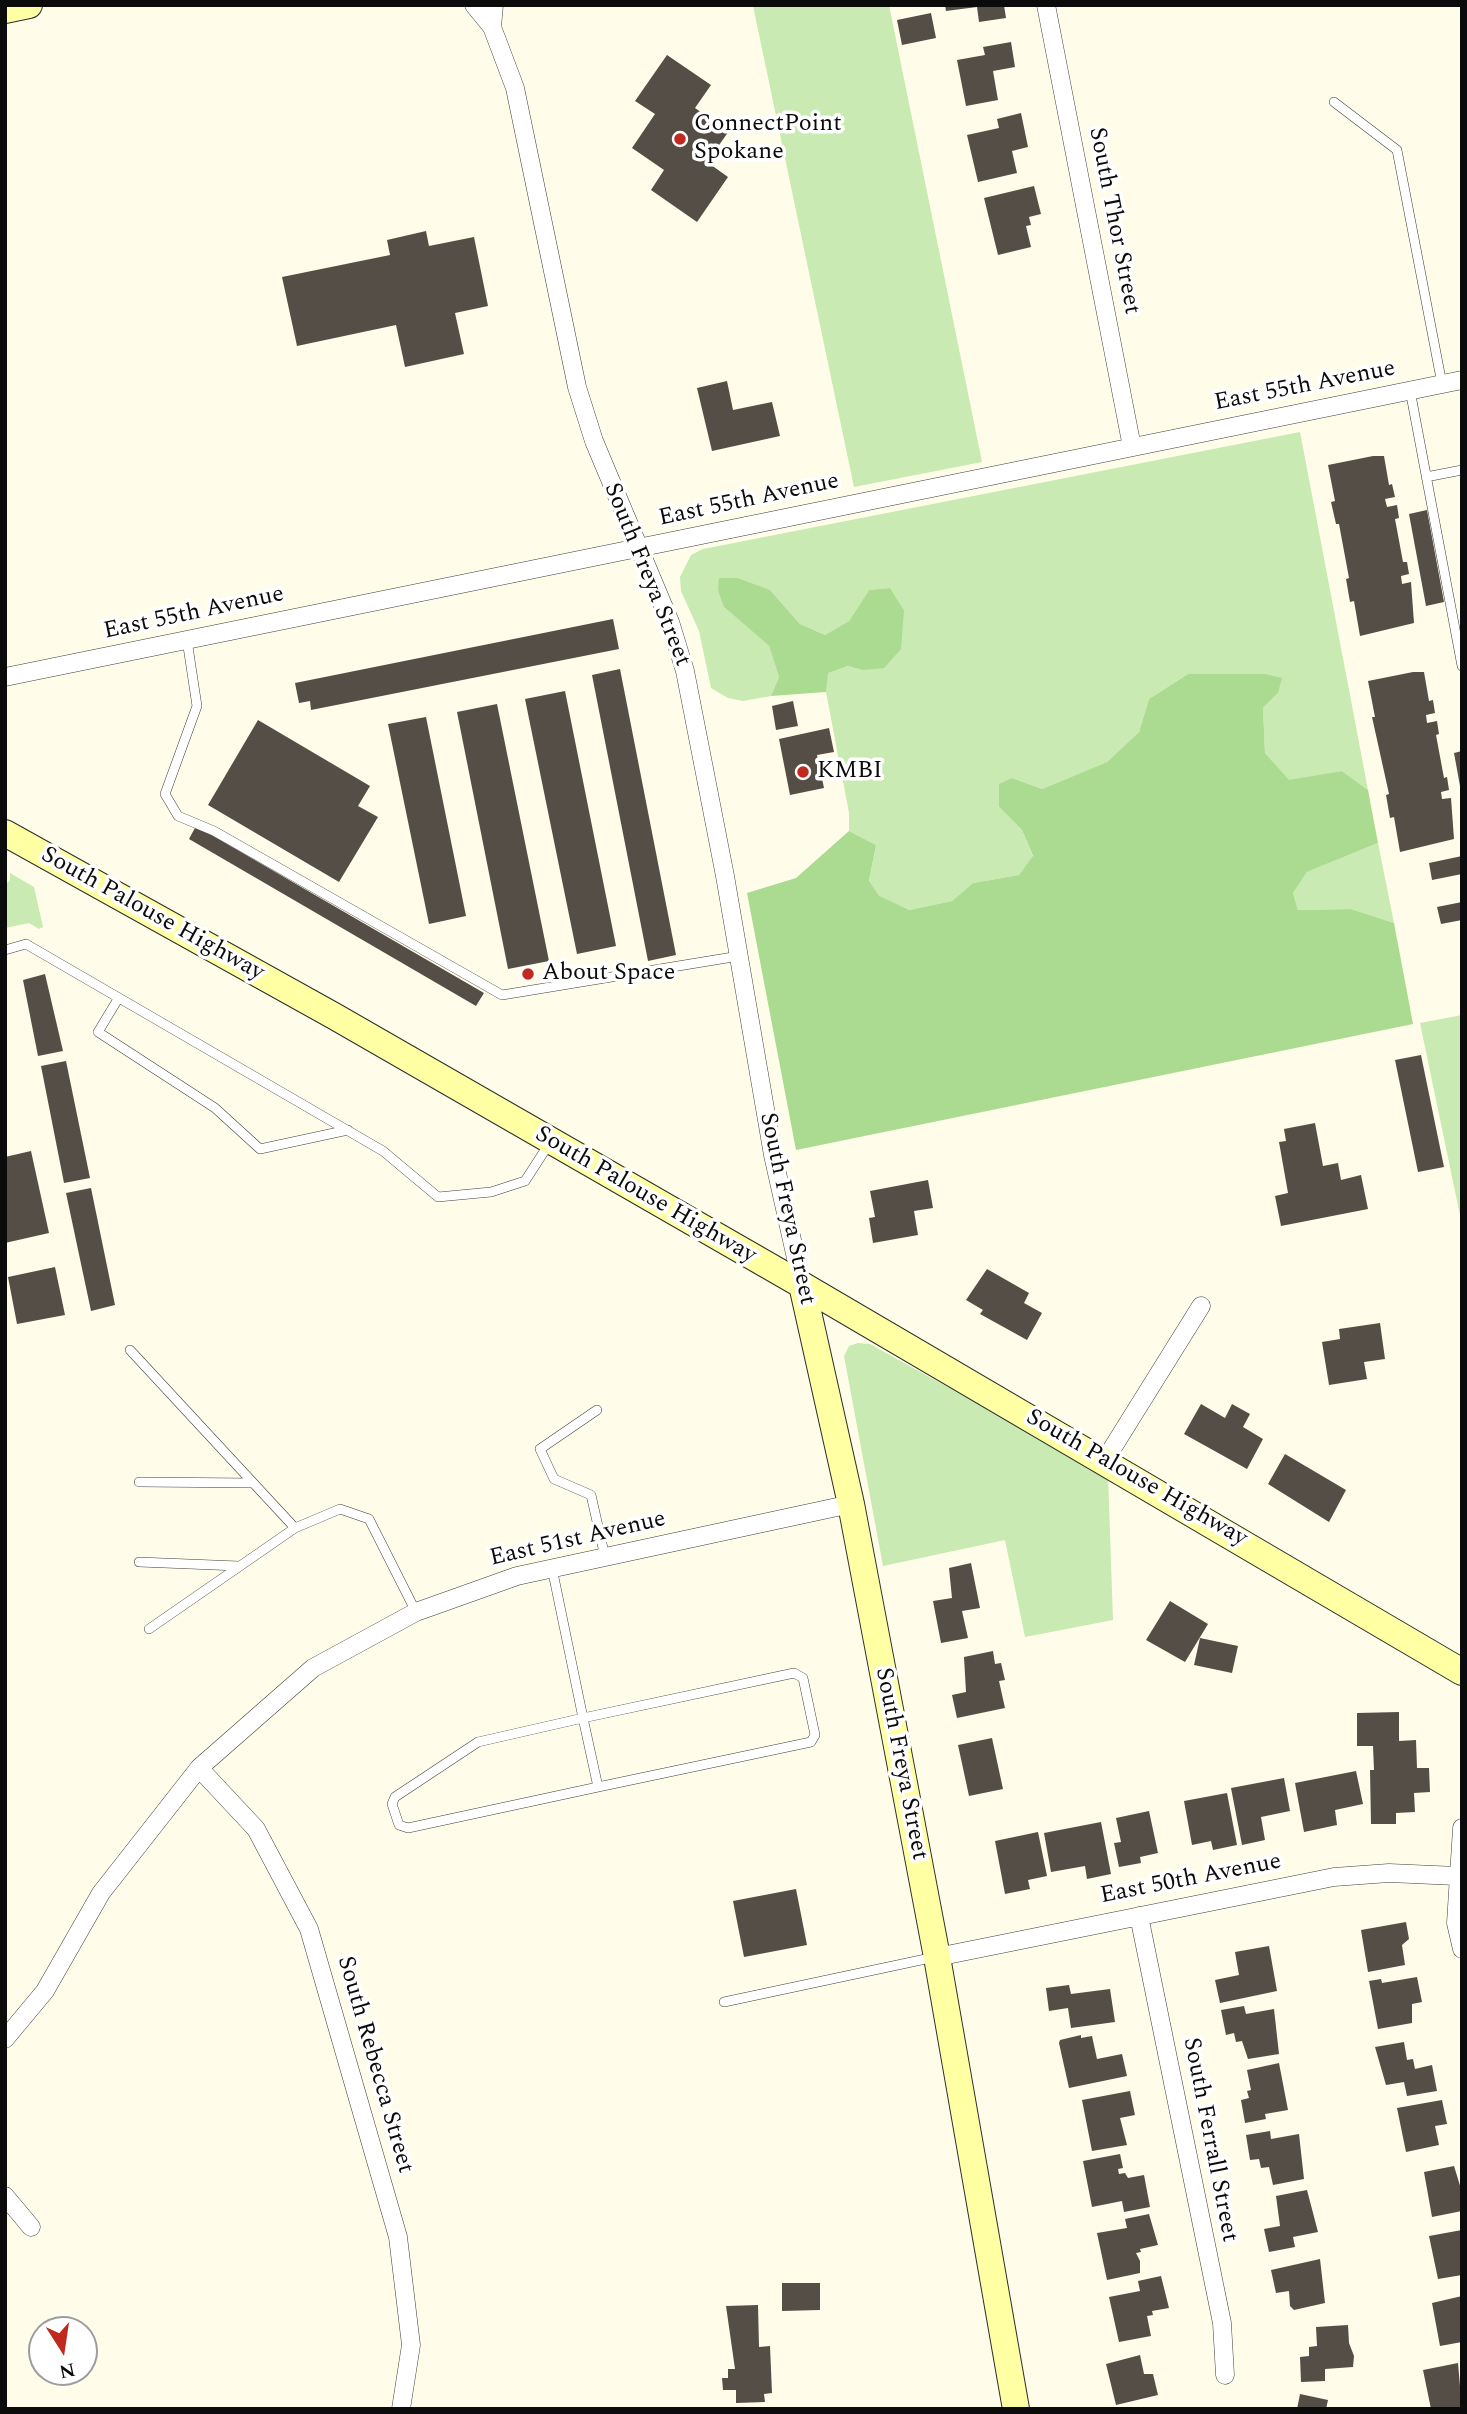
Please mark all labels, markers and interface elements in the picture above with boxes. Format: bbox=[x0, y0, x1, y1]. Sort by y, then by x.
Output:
place label: ConnectPoint Spokane bbox=[694, 111, 842, 167]
street label: South Thor Street bbox=[1081, 125, 1145, 317]
marker: ConnectPoint Spokane bbox=[672, 131, 688, 147]
street label: East 55th Avenue bbox=[1212, 355, 1398, 419]
street label: East 55th Avenue bbox=[656, 468, 842, 534]
street label: South Freya Street bbox=[596, 479, 696, 671]
street label: East 55th Avenue bbox=[101, 581, 287, 647]
place label: KMBI bbox=[817, 758, 882, 786]
marker: KMBI bbox=[795, 764, 811, 780]
street label: South Palouse Highway bbox=[35, 842, 269, 988]
place label: About Space bbox=[542, 960, 675, 988]
marker: About Space bbox=[520, 966, 536, 982]
street label: South Freya Street bbox=[752, 1110, 820, 1308]
street label: South Palouse Highway bbox=[529, 1121, 761, 1271]
street label: South Palouse Highway bbox=[1020, 1404, 1252, 1554]
street label: East 51st Avenue bbox=[487, 1506, 669, 1574]
street label: South Freya Street bbox=[867, 1665, 933, 1863]
street label: East 50th Avenue bbox=[1098, 1848, 1284, 1912]
street label: South Rebecca Street bbox=[329, 1953, 419, 2177]
street label: South Ferrall Street bbox=[1175, 2035, 1243, 2245]
north arrow bbox=[28, 2316, 98, 2386]
text: N bbox=[56, 2354, 78, 2386]

